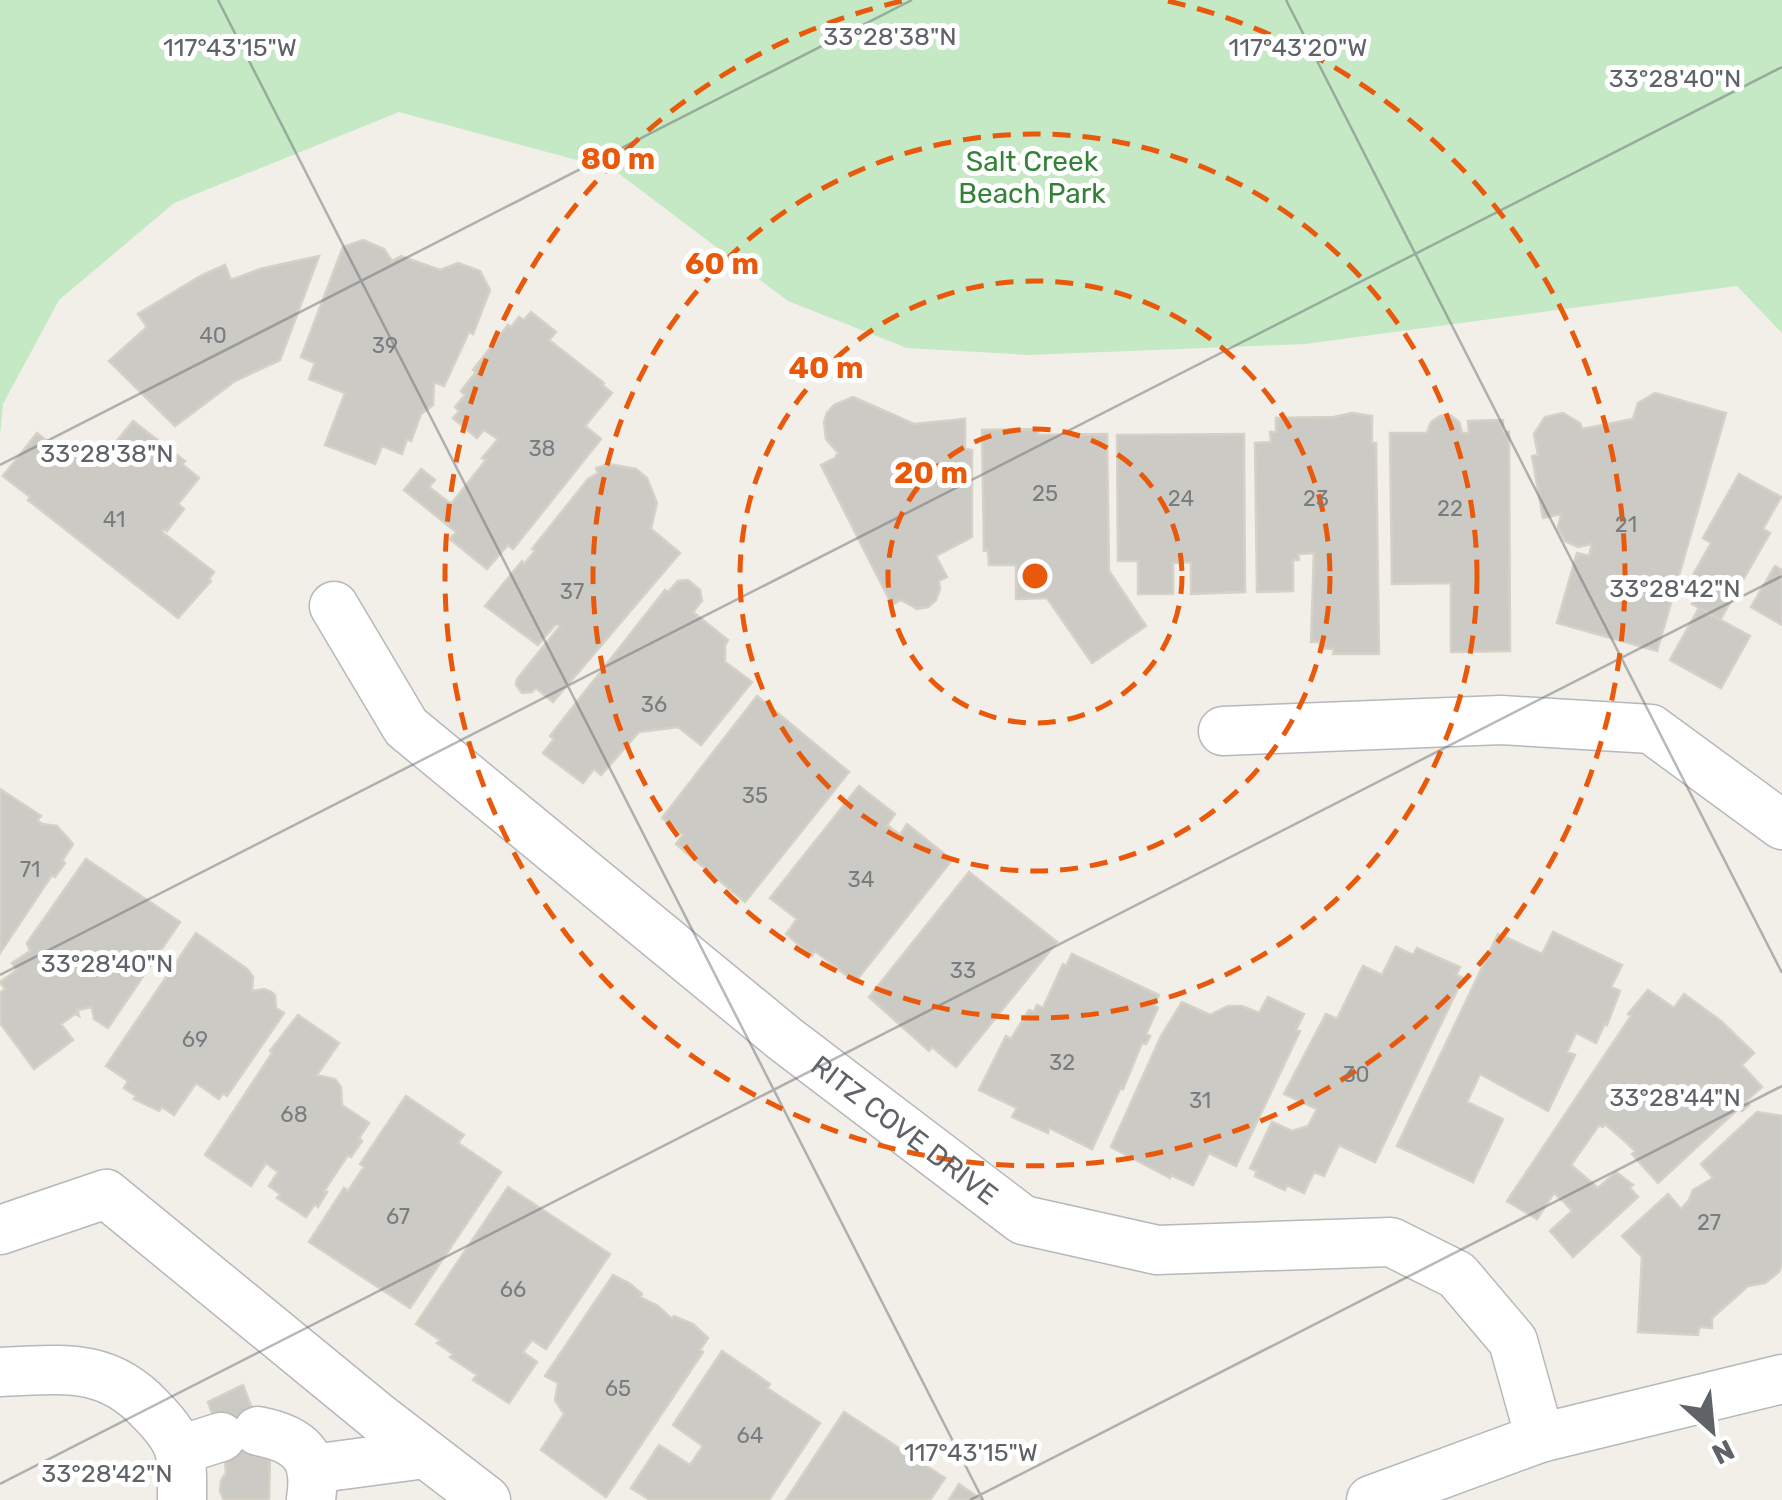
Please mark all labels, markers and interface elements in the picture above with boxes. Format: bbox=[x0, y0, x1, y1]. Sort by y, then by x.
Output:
text: 33°28'38"N bbox=[823, 22, 957, 51]
text: 117°43'15"W bbox=[163, 33, 297, 62]
text: 117°43'20"W bbox=[1229, 33, 1367, 62]
text: 33°28'40"N bbox=[1609, 64, 1741, 93]
text: 80 m bbox=[581, 141, 655, 177]
park label: Salt Creek Beach Park bbox=[958, 145, 1106, 210]
text: 60 m bbox=[685, 246, 759, 282]
house number: 40 bbox=[199, 322, 227, 349]
house number: 39 bbox=[372, 332, 398, 359]
text: 40 m bbox=[789, 350, 863, 386]
house number: 38 bbox=[528, 435, 556, 462]
text: 33°28'38"N bbox=[40, 439, 174, 468]
text: 20 m bbox=[894, 455, 968, 491]
house number: 25 bbox=[1032, 480, 1058, 507]
house number: 24 bbox=[1168, 485, 1194, 512]
house number: 23 bbox=[1303, 485, 1329, 512]
house number: 22 bbox=[1437, 495, 1463, 522]
house number: 41 bbox=[103, 506, 125, 533]
house number: 21 bbox=[1615, 511, 1637, 538]
centre of rings bbox=[1017, 558, 1053, 594]
text: 33°28'42"N bbox=[1609, 574, 1741, 603]
house number: 37 bbox=[560, 578, 584, 605]
house number: 36 bbox=[641, 691, 667, 718]
house number: 35 bbox=[742, 782, 768, 809]
house number: 71 bbox=[20, 856, 40, 883]
house number: 34 bbox=[848, 866, 874, 893]
text: 33°28'40"N bbox=[41, 949, 173, 978]
house number: 33 bbox=[950, 957, 976, 984]
house number: 69 bbox=[182, 1026, 208, 1053]
street label: RITZ COVE DRIVE bbox=[805, 1049, 1004, 1211]
house number: 32 bbox=[1049, 1049, 1075, 1076]
house number: 30 bbox=[1342, 1061, 1370, 1088]
text: 33°28'44"N bbox=[1609, 1083, 1741, 1112]
house number: 31 bbox=[1189, 1087, 1211, 1114]
house number: 68 bbox=[280, 1101, 308, 1128]
house number: 67 bbox=[386, 1203, 410, 1230]
house number: 27 bbox=[1697, 1209, 1721, 1236]
house number: 66 bbox=[500, 1276, 526, 1303]
house number: 65 bbox=[605, 1375, 631, 1402]
north arrow bbox=[1662, 1380, 1762, 1480]
house number: 64 bbox=[737, 1422, 763, 1449]
text: N bbox=[1707, 1433, 1740, 1471]
text: 117°43'15"W bbox=[904, 1438, 1038, 1467]
text: 33°28'42"N bbox=[41, 1459, 173, 1488]

